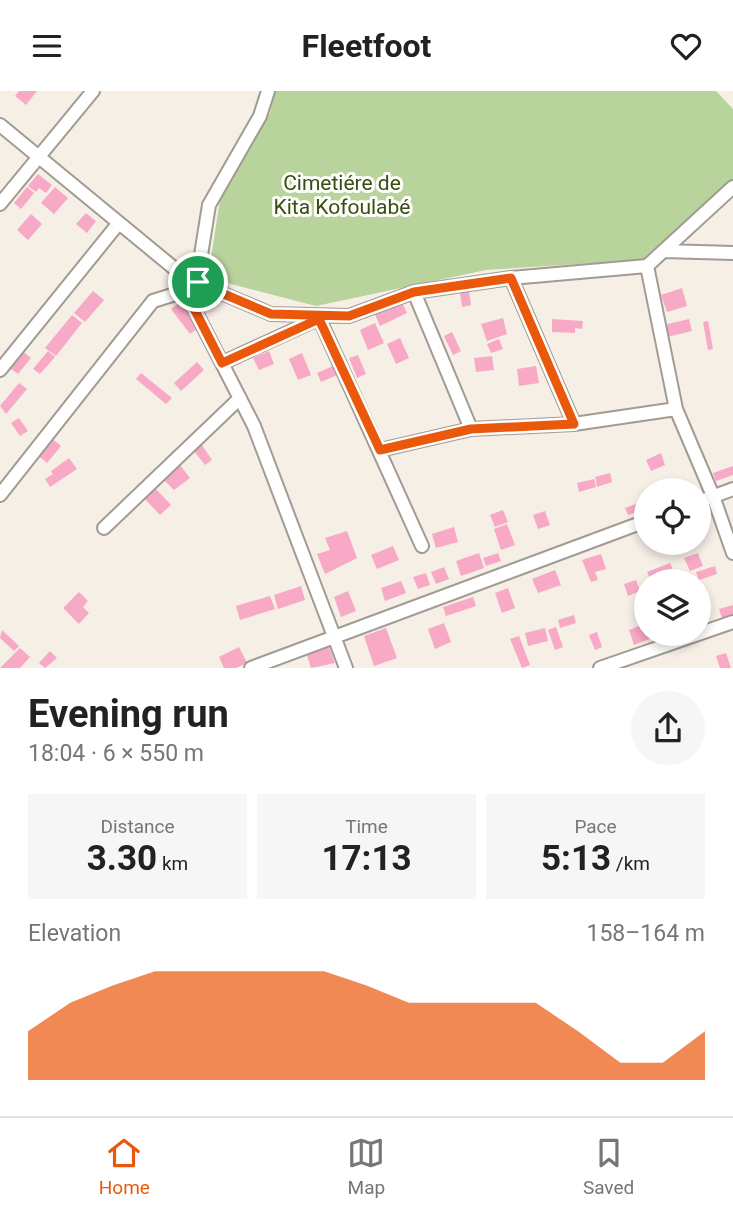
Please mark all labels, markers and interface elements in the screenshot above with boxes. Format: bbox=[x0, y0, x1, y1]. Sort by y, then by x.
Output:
icon: menu bbox=[28, 27, 66, 65]
text: Fleetfoot bbox=[302, 27, 431, 65]
icon: heart bbox=[667, 27, 705, 65]
park label: Cimetiére de Kita Kofoulabé bbox=[274, 171, 410, 219]
pin bbox=[168, 252, 228, 312]
icon: arrive bbox=[179, 263, 217, 301]
map controls bbox=[634, 478, 711, 646]
button: locate bbox=[634, 478, 711, 555]
button: layers bbox=[634, 569, 711, 646]
button: share bbox=[631, 691, 705, 765]
text: Evening run bbox=[28, 692, 229, 736]
text: 18:04 · 6 × 550 m bbox=[28, 740, 204, 767]
text: Distance bbox=[101, 815, 174, 838]
text: Time bbox=[345, 815, 388, 838]
text: Pace bbox=[574, 815, 617, 838]
text: 3.30 bbox=[87, 838, 157, 879]
text: 17:13 bbox=[321, 838, 412, 879]
text: 5:13 bbox=[541, 838, 611, 879]
text: km bbox=[157, 852, 188, 875]
text: /km bbox=[611, 852, 650, 875]
text: Elevation bbox=[28, 920, 121, 947]
text: 158–164 m bbox=[586, 920, 705, 947]
tab: Home bbox=[99, 1134, 150, 1199]
tab: Map bbox=[347, 1134, 385, 1199]
tab: Saved bbox=[583, 1134, 634, 1199]

